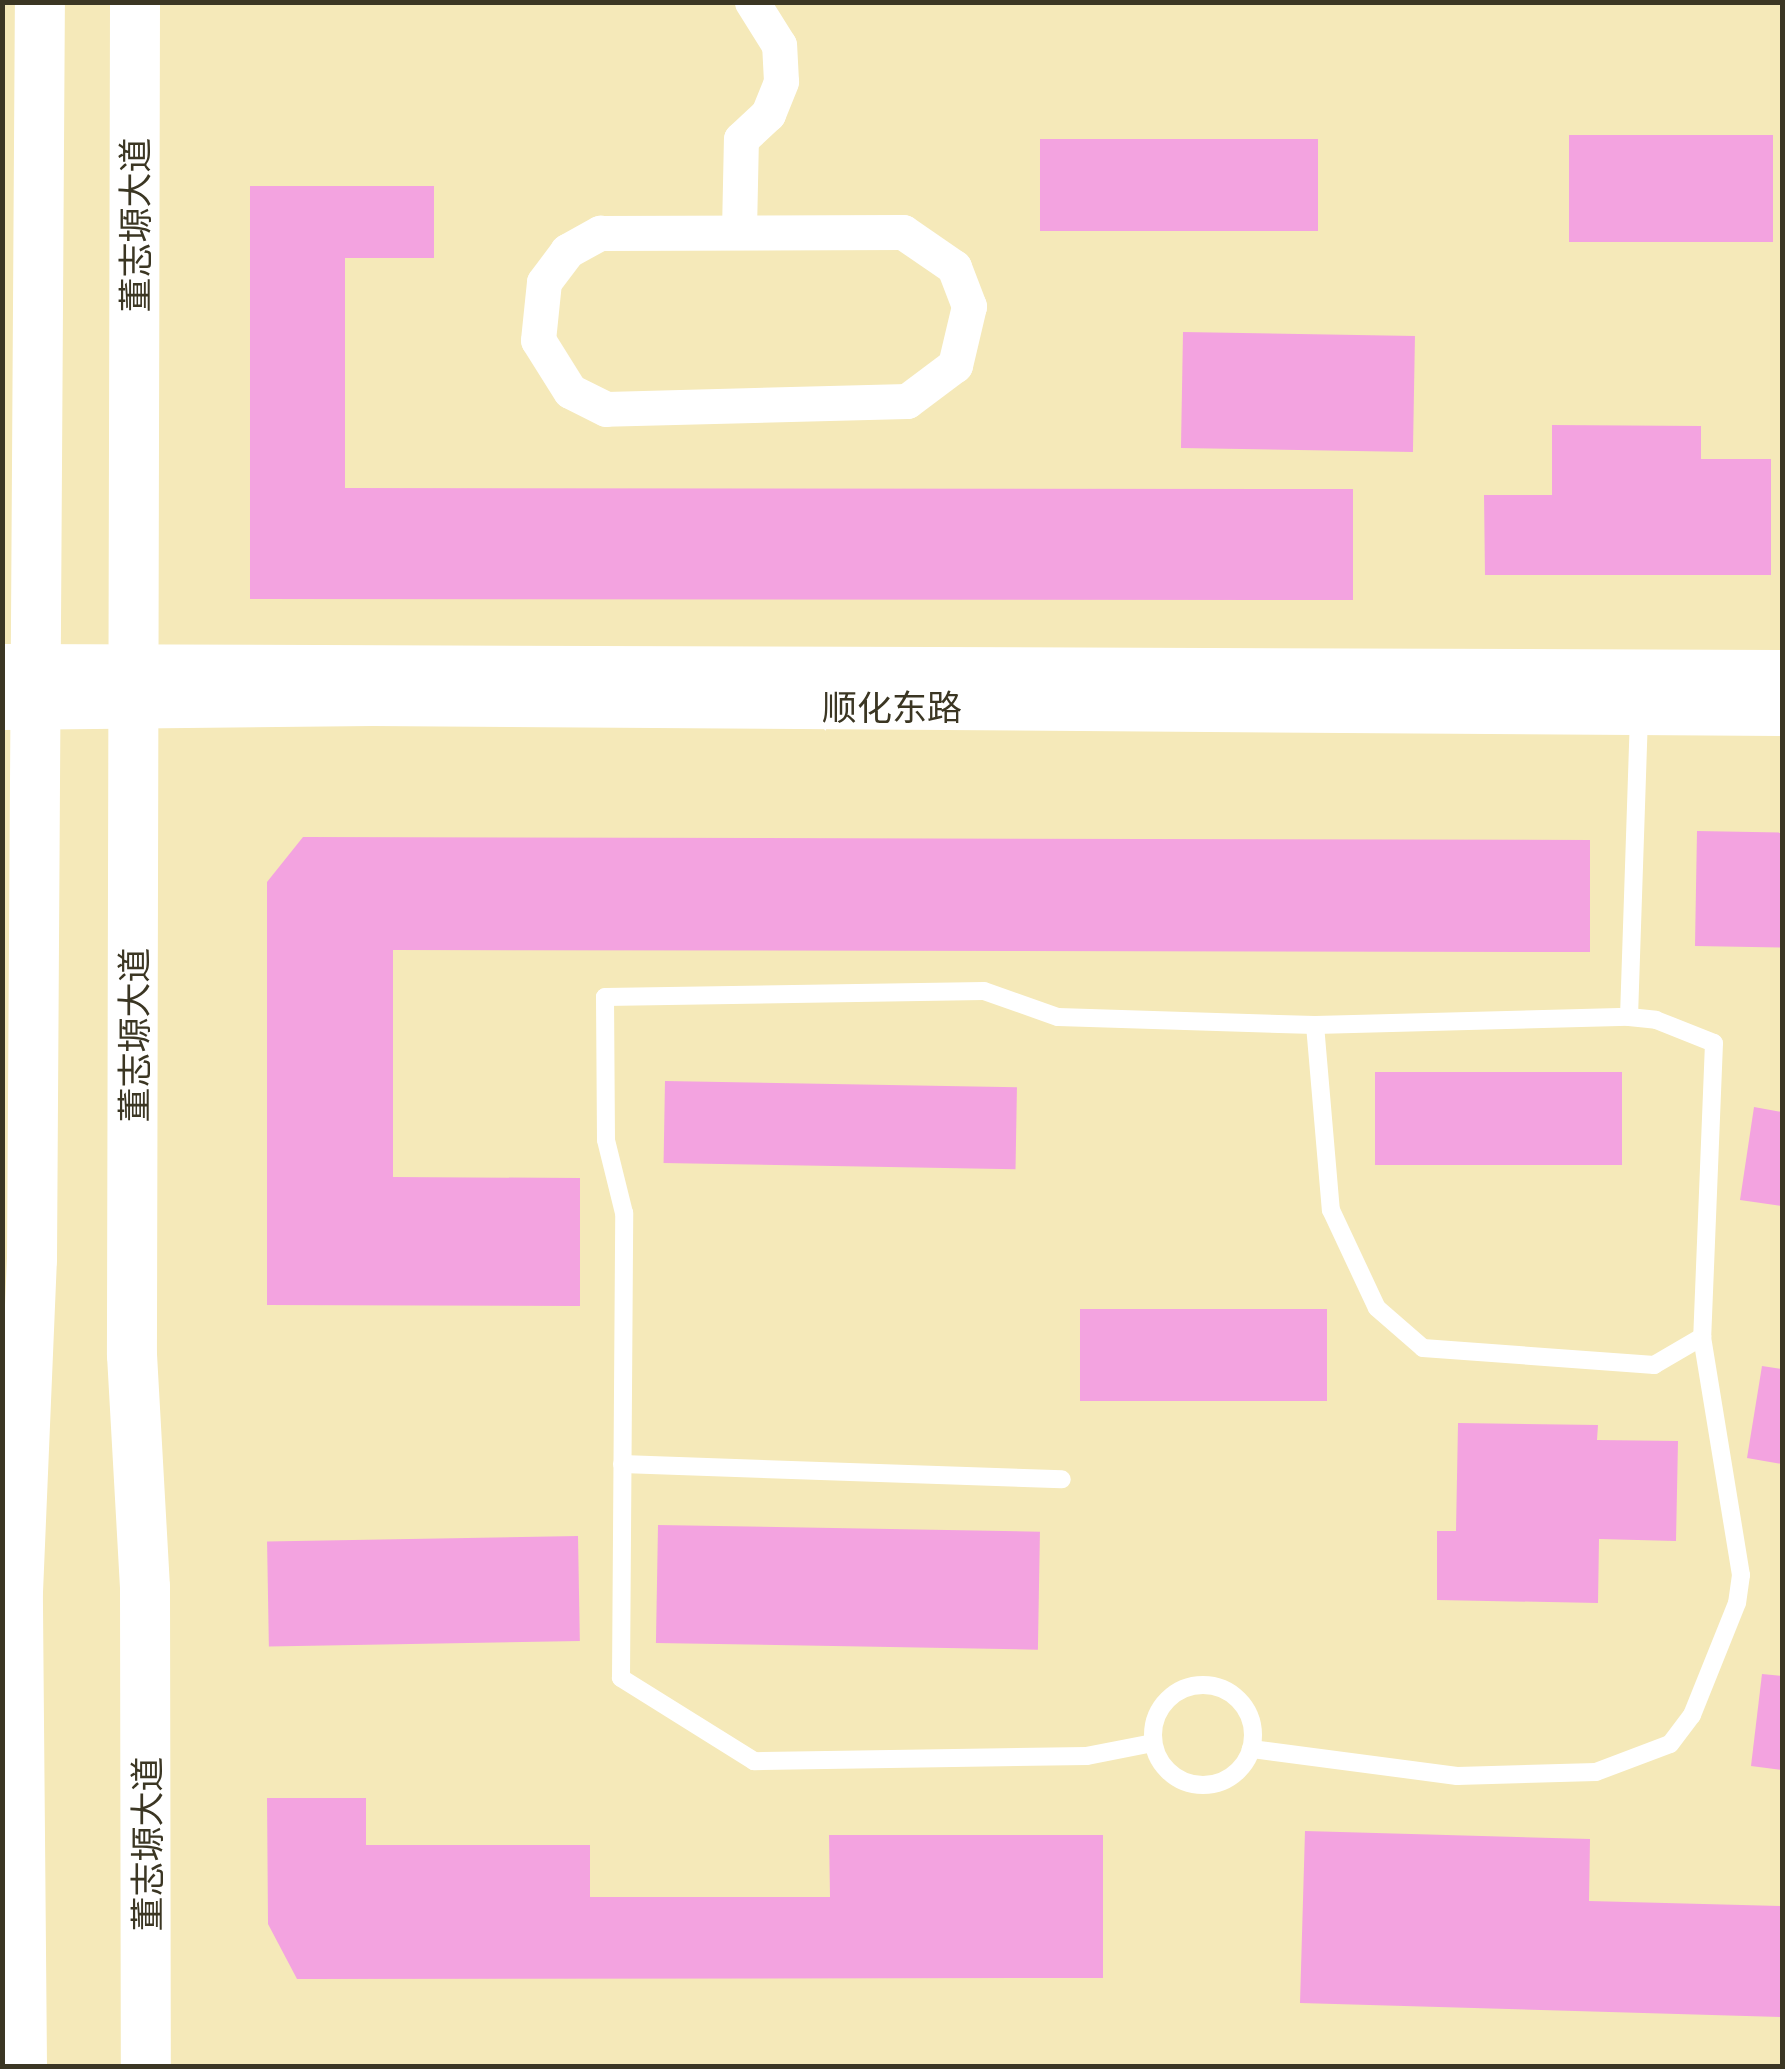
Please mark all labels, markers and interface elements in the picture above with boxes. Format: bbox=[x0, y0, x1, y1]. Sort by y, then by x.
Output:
street label: 董志塬大道 bbox=[113, 138, 155, 312]
street label: 顺化东路 bbox=[822, 685, 962, 727]
street label: 董志塬大道 bbox=[112, 948, 154, 1122]
street label: 董志塬大道 bbox=[125, 1757, 167, 1931]

